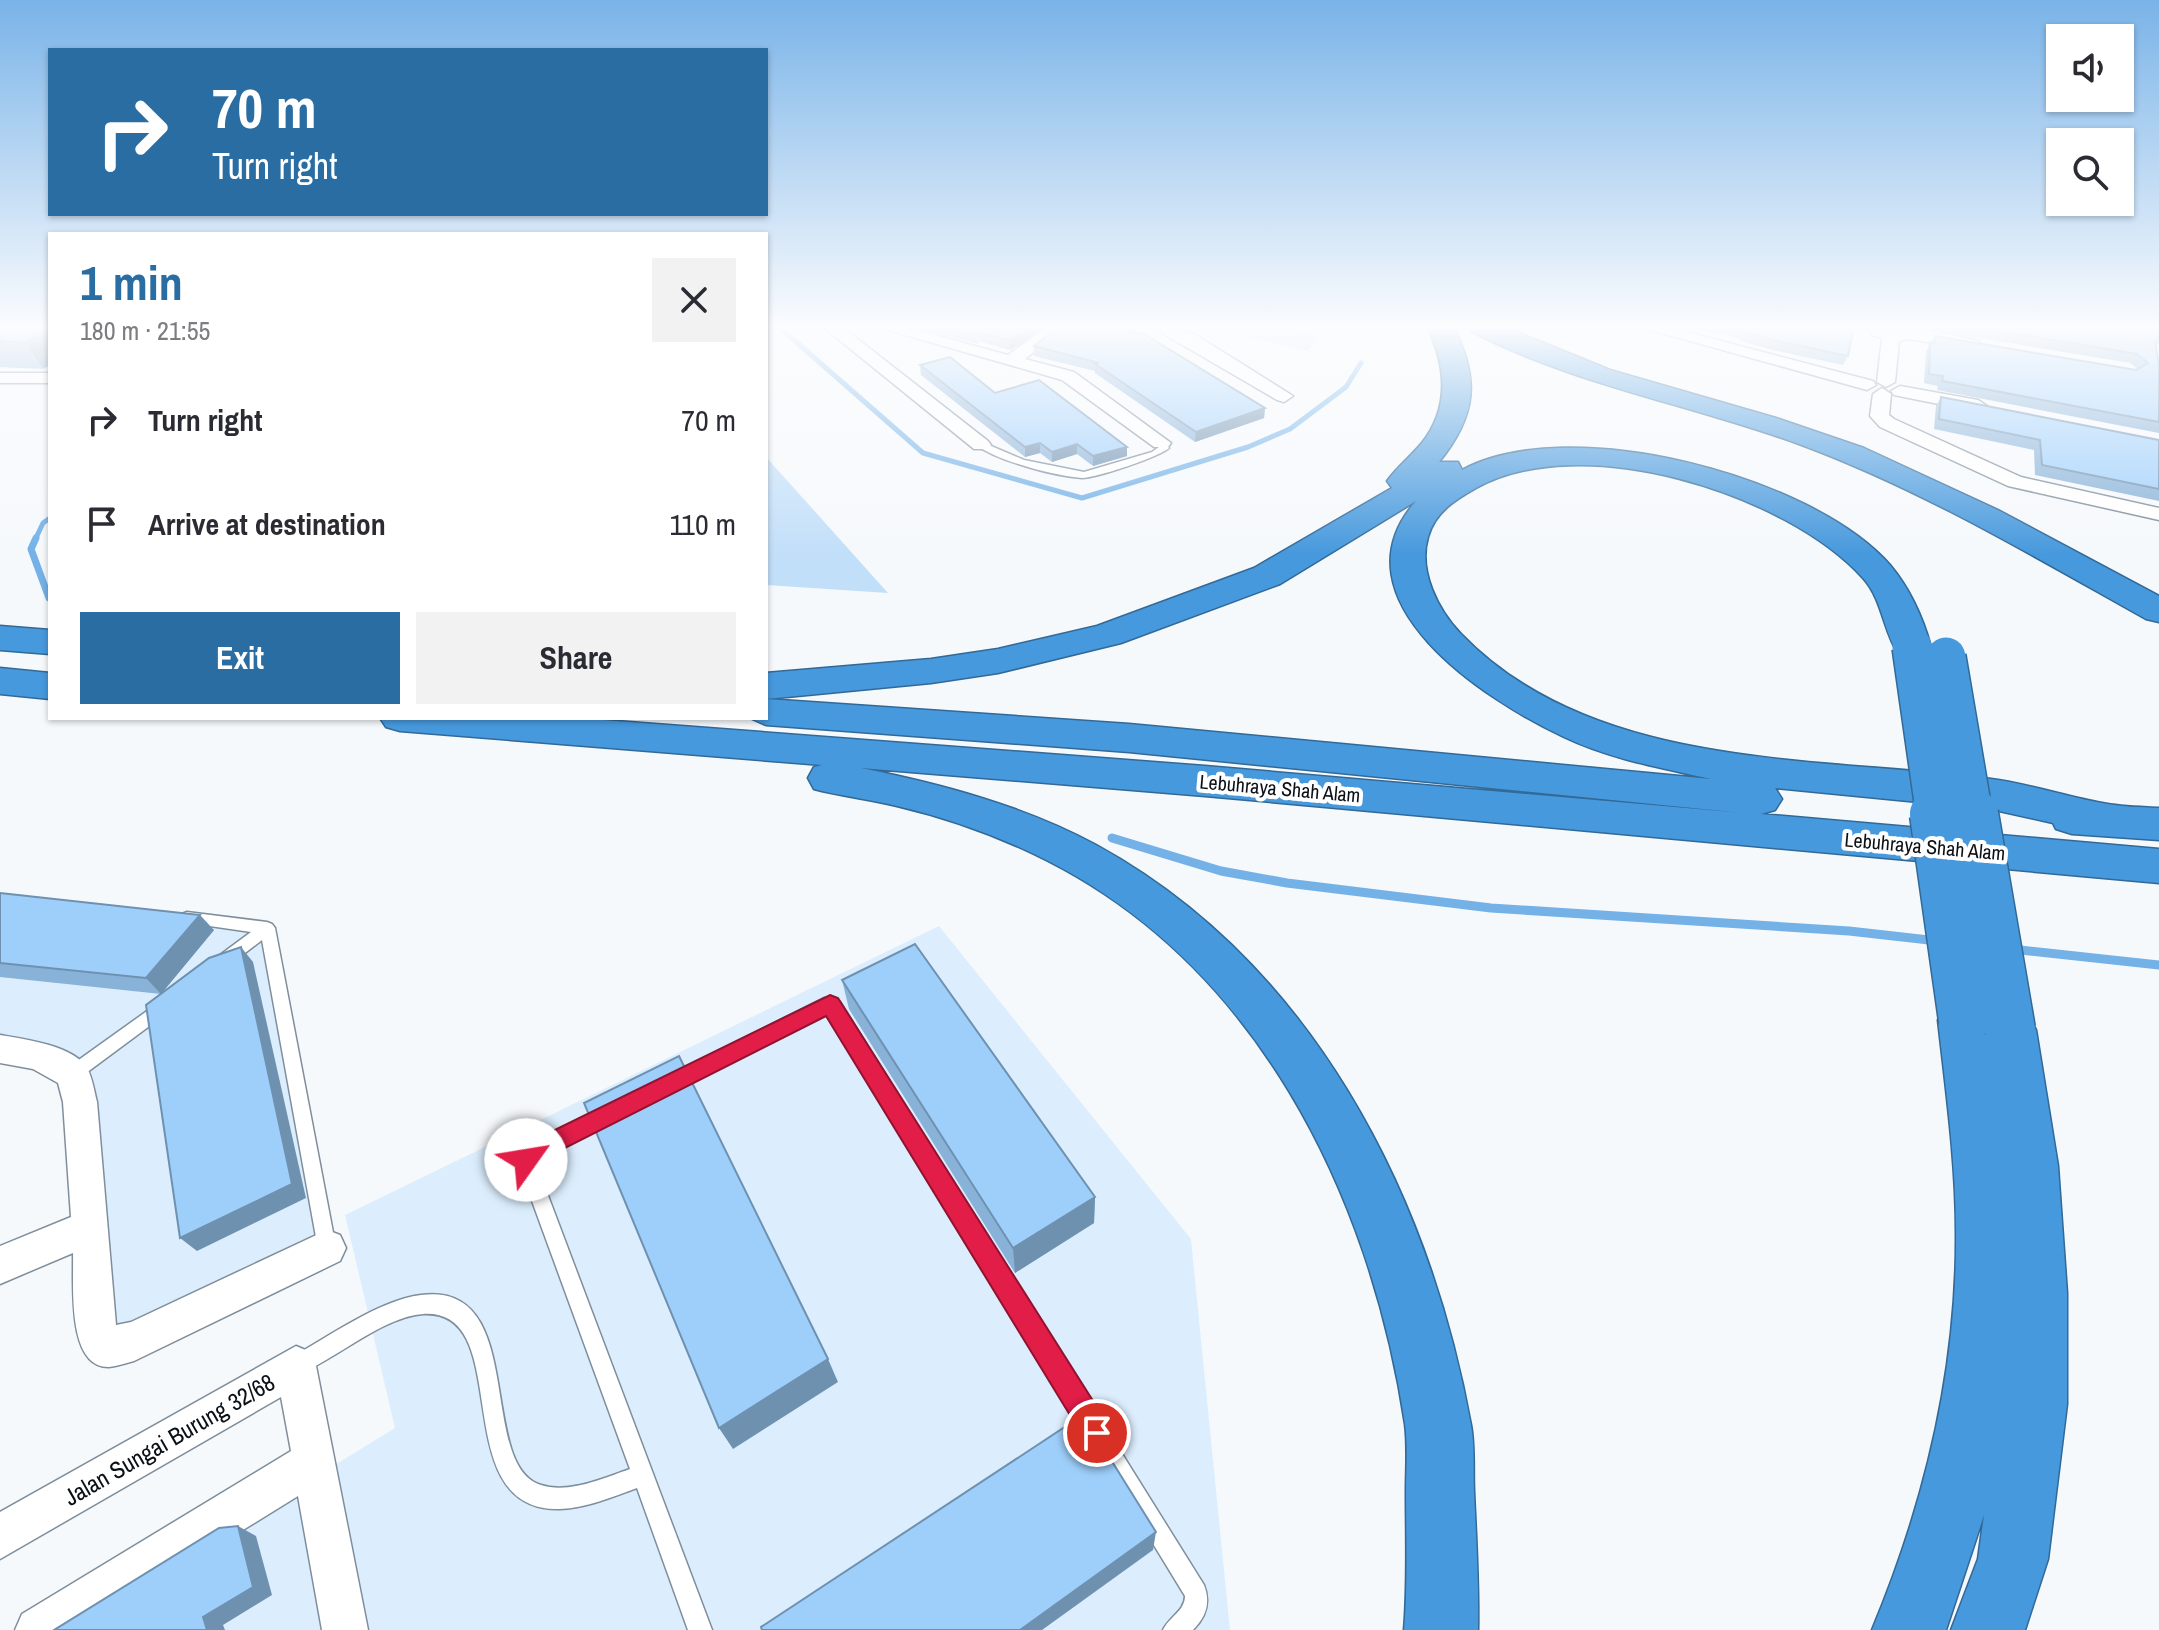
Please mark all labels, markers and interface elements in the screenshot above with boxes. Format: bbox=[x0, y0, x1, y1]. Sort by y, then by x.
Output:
map controls bbox=[2046, 24, 2134, 216]
button: sound bbox=[2046, 24, 2134, 112]
text: 70 m bbox=[212, 70, 317, 145]
icon: right bbox=[80, 80, 184, 184]
button: search bbox=[2046, 128, 2134, 216]
text: Turn right bbox=[212, 142, 337, 190]
text: 1 min bbox=[80, 250, 183, 315]
button: close bbox=[652, 258, 736, 342]
text: 180 m · 21:55 bbox=[80, 313, 210, 348]
icon: right bbox=[80, 398, 124, 442]
text: Turn right bbox=[148, 400, 262, 440]
text: 70 m bbox=[681, 400, 736, 440]
icon: arrive bbox=[80, 502, 124, 546]
text: Arrive at destination bbox=[148, 504, 386, 544]
text: 110 m bbox=[669, 504, 736, 544]
button: Exit bbox=[80, 612, 400, 704]
button: Share bbox=[416, 612, 736, 704]
street label: Lebuhraya Shah Alam bbox=[1198, 768, 1362, 808]
street label: Lebuhraya Shah Alam bbox=[1843, 826, 2007, 866]
position arrow bbox=[484, 1118, 568, 1202]
street label: Jalan Sungai Burung 32/68 bbox=[58, 1366, 280, 1512]
pin bbox=[1063, 1399, 1131, 1467]
icon: arrive bbox=[1075, 1411, 1119, 1455]

